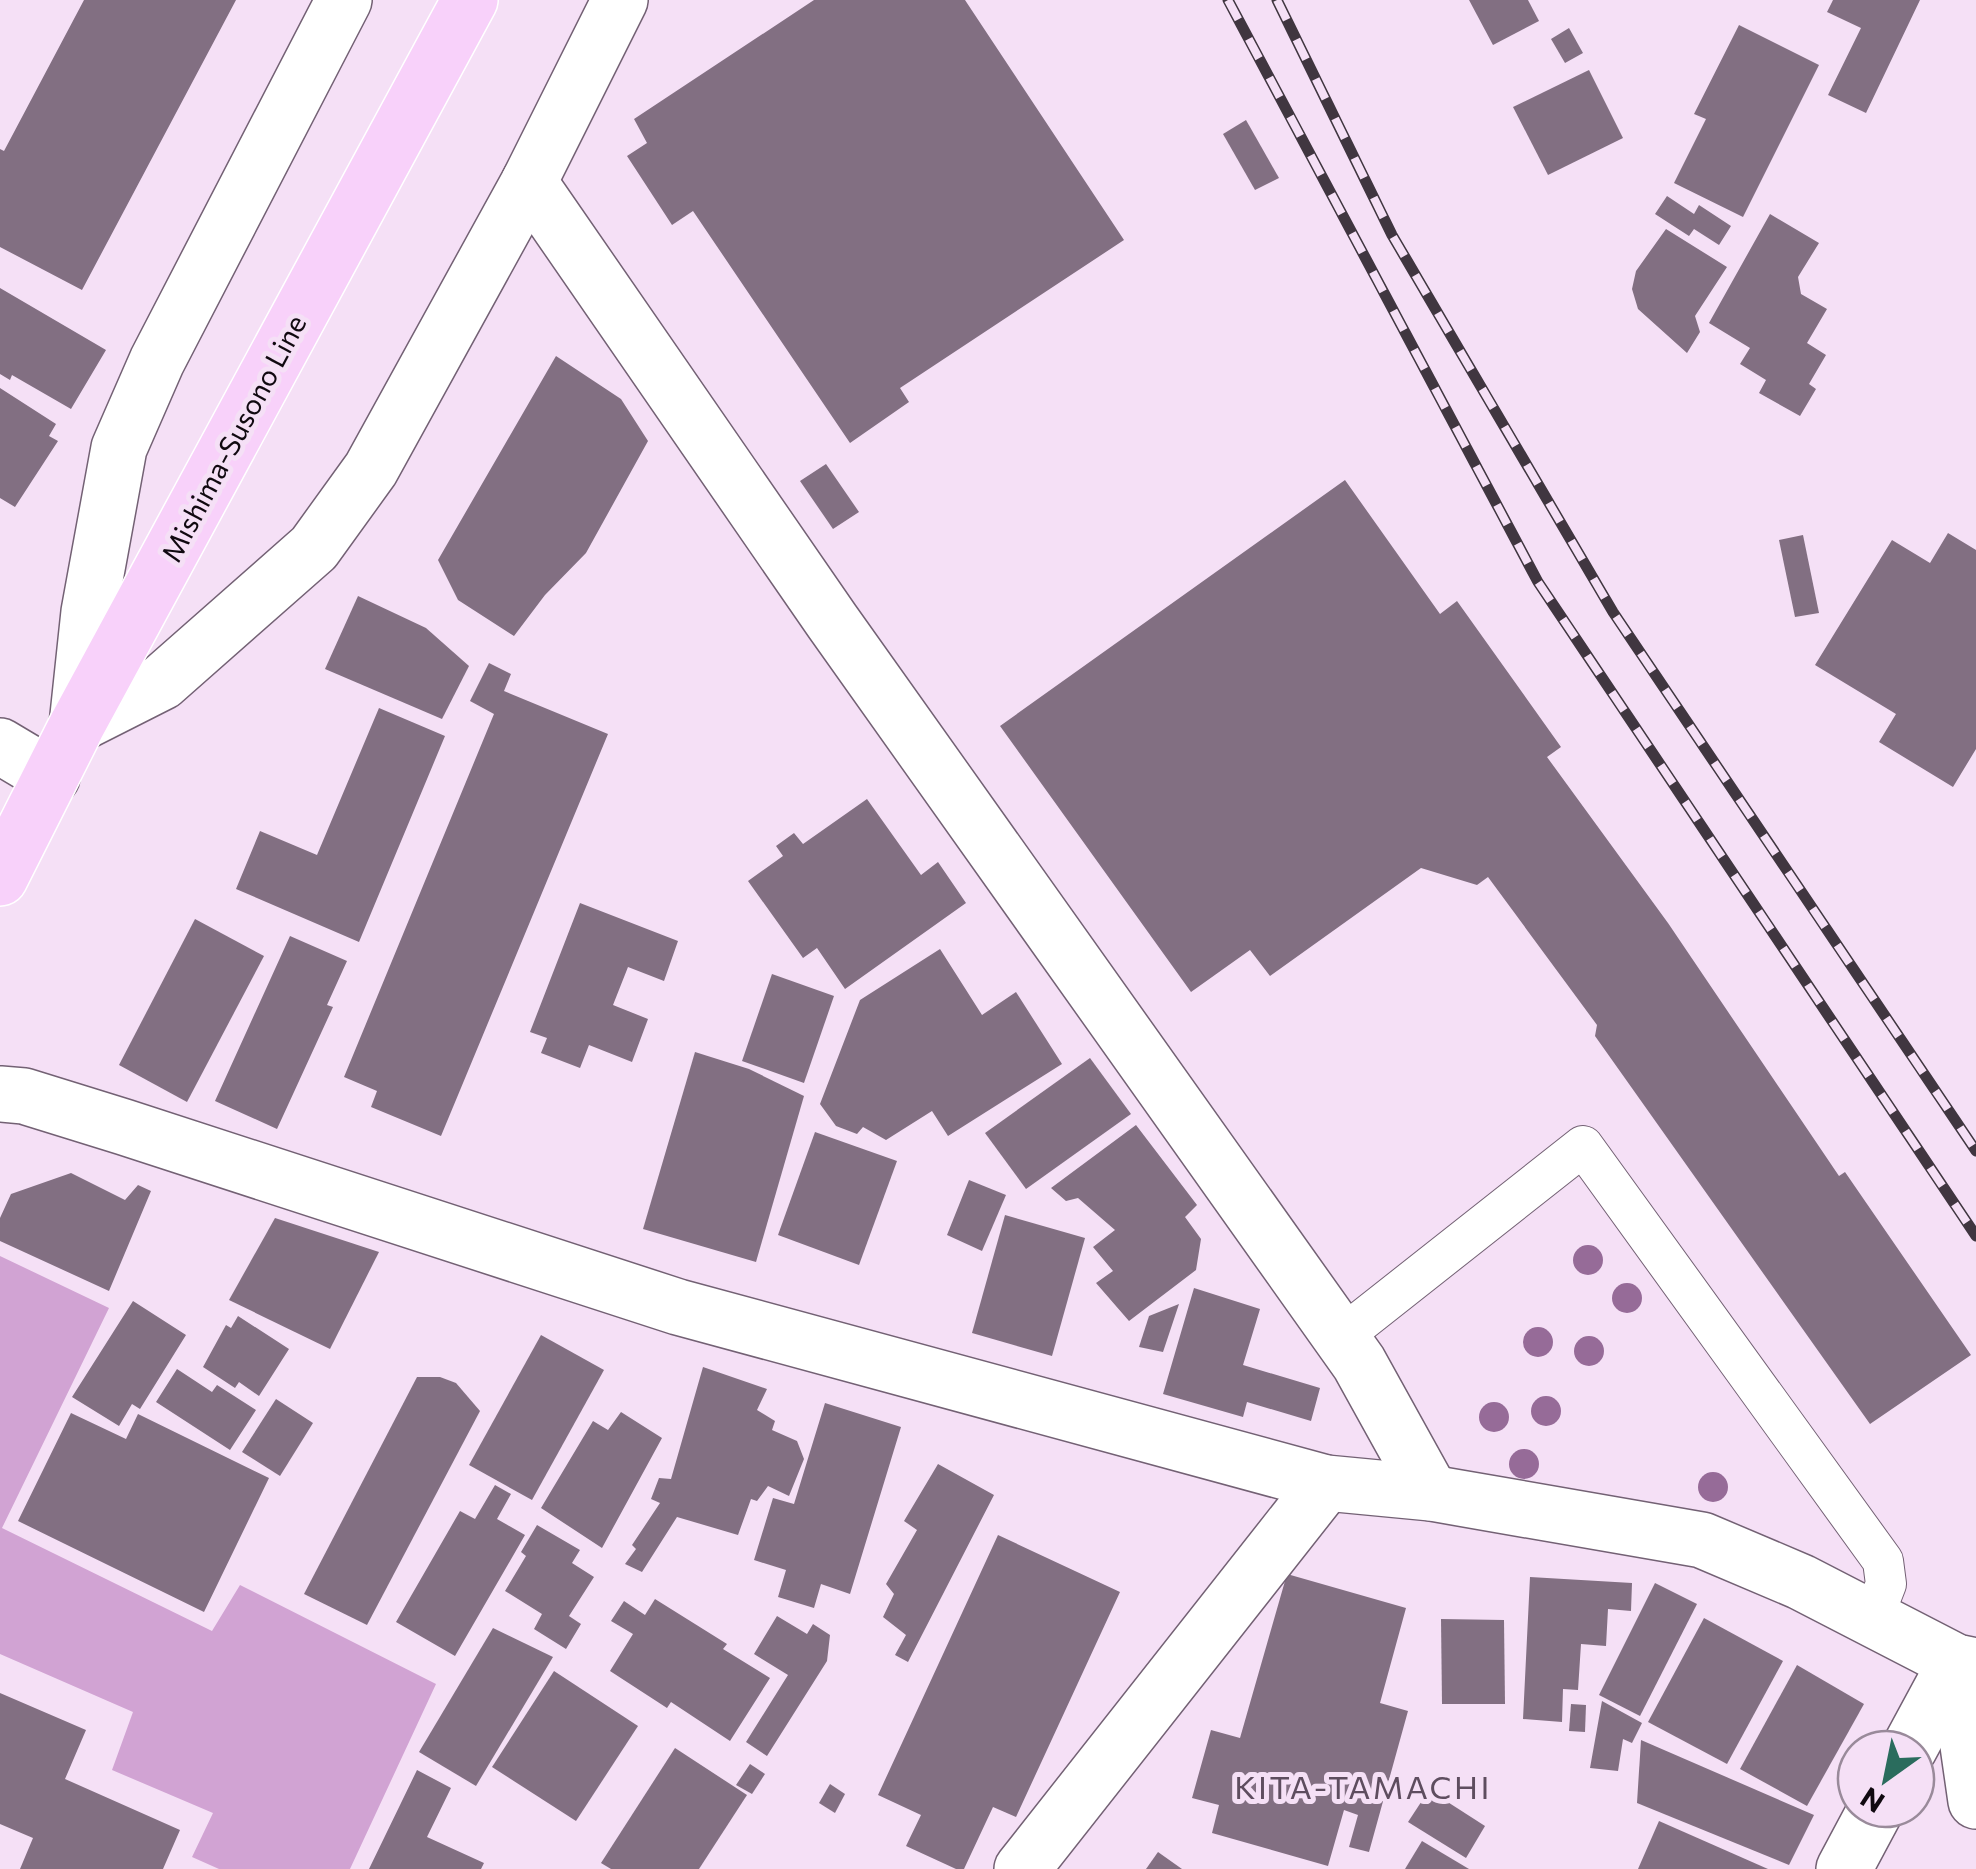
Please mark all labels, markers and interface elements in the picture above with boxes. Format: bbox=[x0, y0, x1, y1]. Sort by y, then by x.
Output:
street label: Mishima-Susono Line bbox=[154, 309, 312, 567]
north arrow bbox=[1836, 1729, 1936, 1829]
district label: KITA-TAMACHI bbox=[1234, 1766, 1492, 1806]
text: N bbox=[1854, 1781, 1890, 1821]

